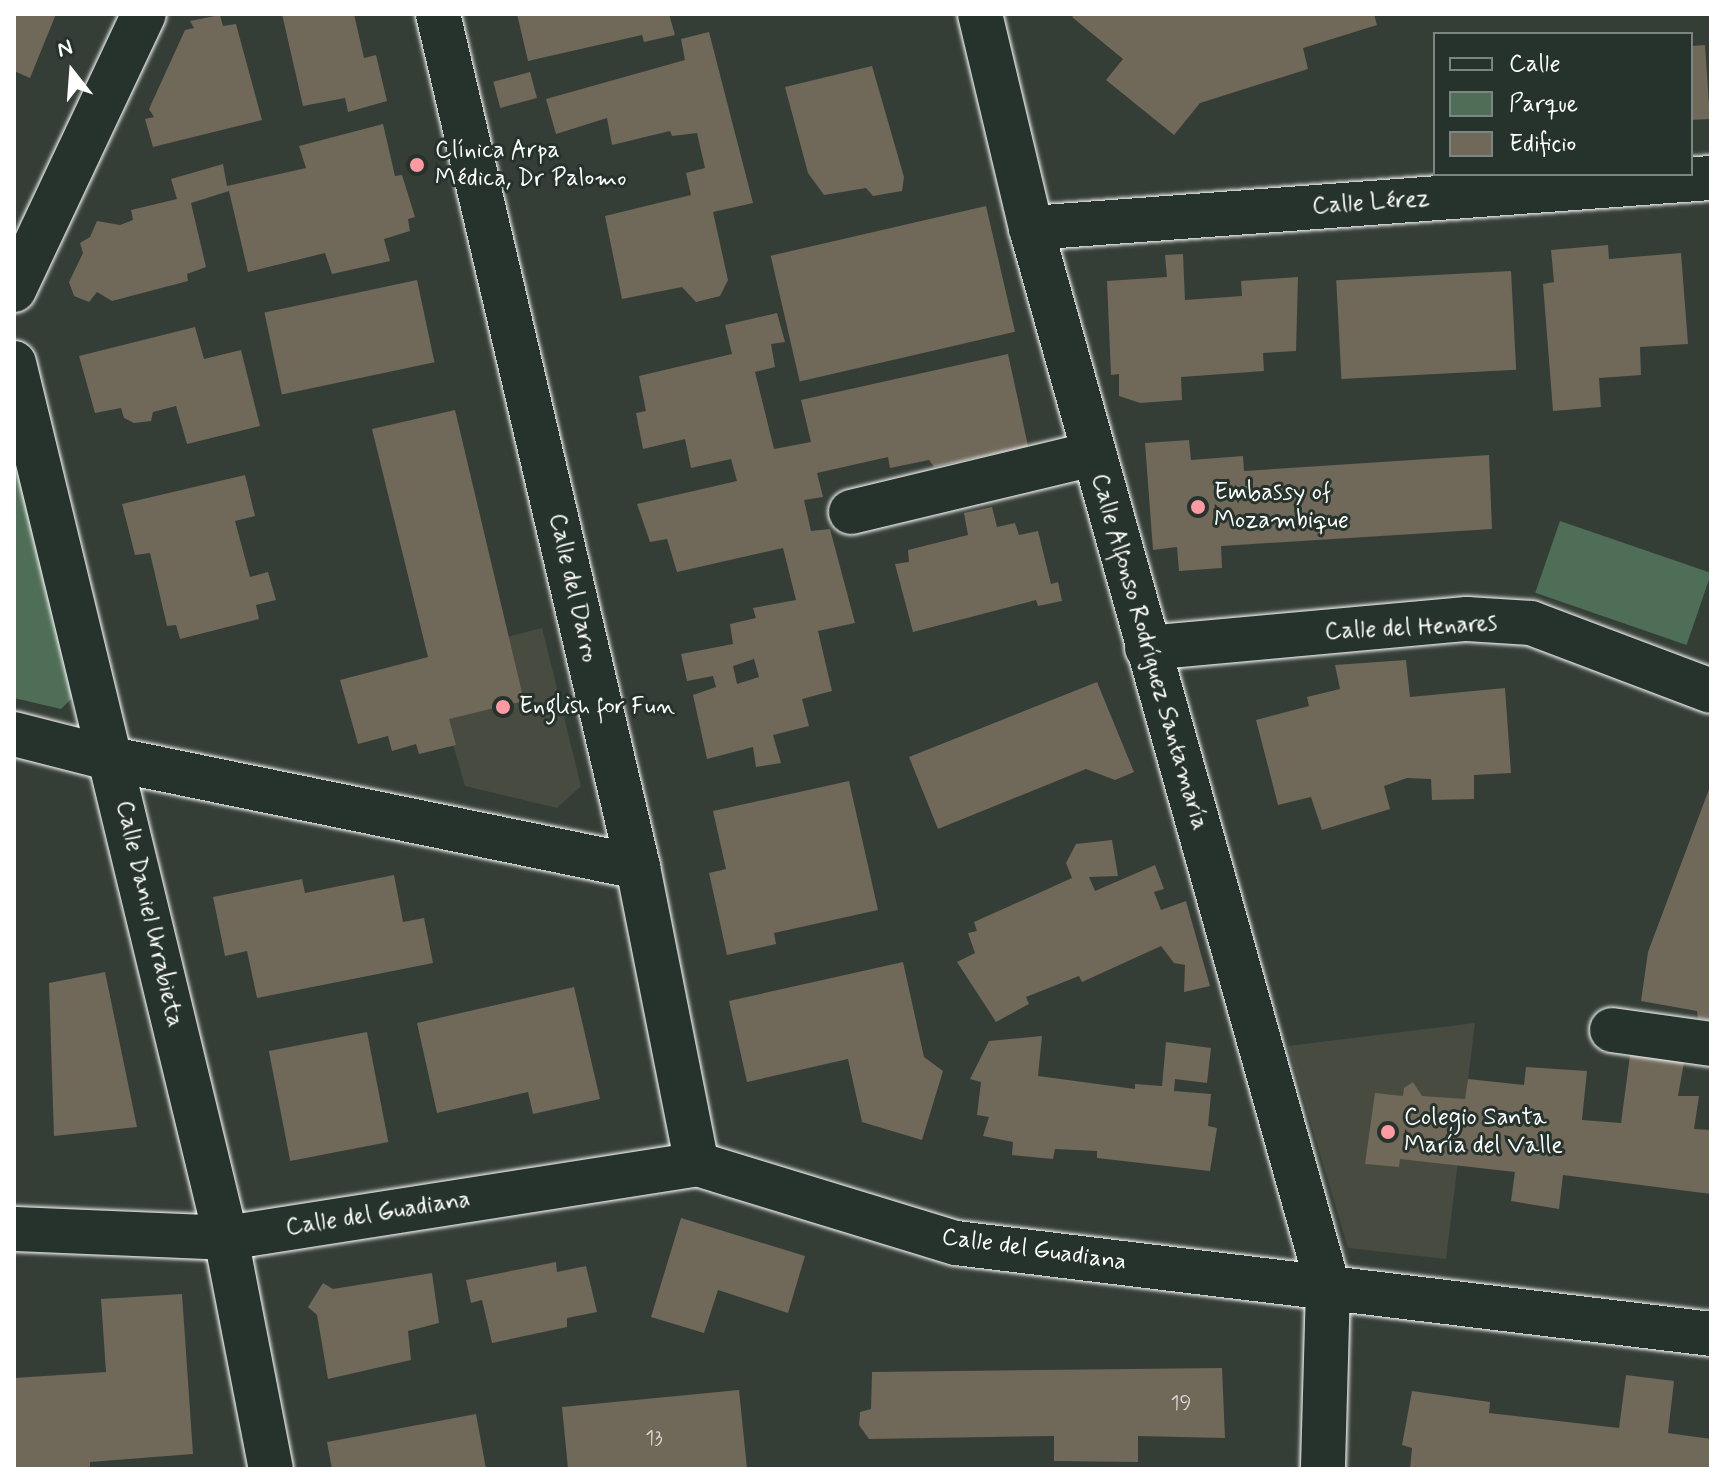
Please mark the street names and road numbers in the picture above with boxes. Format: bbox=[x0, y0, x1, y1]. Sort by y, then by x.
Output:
street label: Calle Lérez bbox=[1311, 185, 1431, 221]
street label: Calle Alfonso Rodríguez Santamaría bbox=[1085, 472, 1213, 832]
street label: Calle del Darro bbox=[542, 511, 604, 665]
street label: Calle del Henares bbox=[1322, 609, 1500, 647]
street label: Calle Daniel Urrabieta bbox=[109, 799, 189, 1029]
street label: Calle del Guadiana bbox=[281, 1185, 475, 1243]
street label: Calle del Guadiana bbox=[937, 1222, 1131, 1278]

